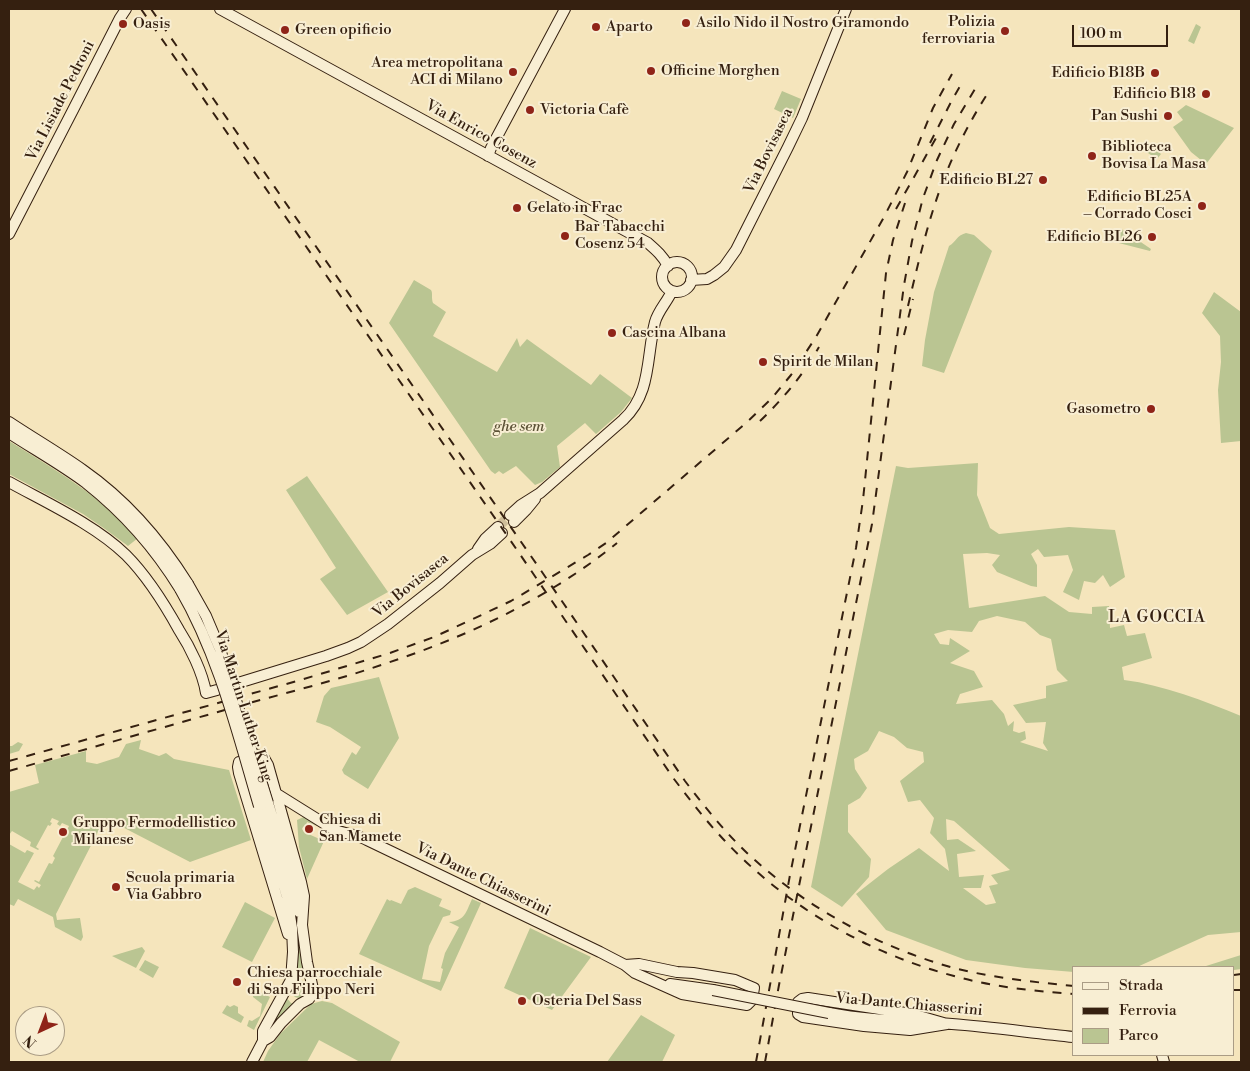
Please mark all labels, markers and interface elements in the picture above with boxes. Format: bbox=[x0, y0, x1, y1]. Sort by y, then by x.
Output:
place label: Polizia ferroviaria bbox=[922, 13, 995, 48]
place label: Asilo Nido il Nostro Giramondo bbox=[696, 14, 909, 32]
place label: Oasis bbox=[133, 15, 170, 33]
scale bar bbox=[1075, 15, 1171, 47]
marker: Asilo Nido il Nostro Giramondo bbox=[680, 17, 692, 29]
marker: Oasis bbox=[117, 18, 129, 30]
place label: Aparto bbox=[606, 18, 653, 36]
place label: Green opificio bbox=[295, 21, 392, 39]
marker: Aparto bbox=[590, 21, 602, 33]
marker: Green opificio bbox=[279, 24, 291, 36]
text: 100 m bbox=[1080, 24, 1122, 43]
marker: Polizia ferroviaria bbox=[999, 25, 1011, 37]
street label: Via Lisiade Pedroni bbox=[23, 38, 99, 164]
place label: Area metropolitana ACI di Milano bbox=[371, 54, 503, 89]
place label: Officine Morghen bbox=[661, 62, 780, 80]
place label: Edificio B18B bbox=[1051, 64, 1145, 82]
marker: Officine Morghen bbox=[645, 65, 657, 77]
marker: Area metropolitana ACI di Milano bbox=[507, 66, 519, 78]
marker: Edificio B18B bbox=[1149, 67, 1161, 79]
place label: Edificio B18 bbox=[1113, 85, 1196, 103]
marker: Edificio B18 bbox=[1200, 88, 1212, 100]
street label: Via Enrico Cosenz bbox=[422, 97, 540, 173]
place label: Victoria Cafè bbox=[540, 101, 629, 119]
marker: Victoria Cafè bbox=[524, 104, 536, 116]
street label: Via Bovisasca bbox=[741, 105, 797, 197]
place label: Pan Sushi bbox=[1091, 107, 1158, 125]
marker: Pan Sushi bbox=[1162, 110, 1174, 122]
place label: Biblioteca Bovisa La Masa bbox=[1102, 138, 1206, 173]
marker: Biblioteca Bovisa La Masa bbox=[1086, 150, 1098, 162]
place label: Edificio BL27 bbox=[939, 171, 1033, 189]
marker: Edificio BL27 bbox=[1037, 174, 1049, 186]
place label: Edificio BL25A – Corrado Cosci bbox=[1083, 188, 1192, 223]
place label: Gelato in Frac bbox=[527, 199, 623, 217]
marker: Edificio BL25A – Corrado Cosci bbox=[1196, 200, 1208, 212]
marker: Gelato in Frac bbox=[511, 202, 523, 214]
place label: Bar Tabacchi Cosenz 54 bbox=[575, 218, 665, 253]
place label: Edificio BL26 bbox=[1047, 228, 1142, 246]
marker: Bar Tabacchi Cosenz 54 bbox=[559, 230, 571, 242]
marker: Edificio BL26 bbox=[1146, 231, 1158, 243]
place label: Cascina Albana bbox=[622, 324, 726, 342]
marker: Cascina Albana bbox=[606, 327, 618, 339]
place label: Spirit de Milan bbox=[773, 353, 874, 371]
marker: Spirit de Milan bbox=[757, 356, 769, 368]
place label: Gasometro bbox=[1067, 400, 1141, 418]
marker: Gasometro bbox=[1145, 403, 1157, 415]
park label: ghe sem bbox=[494, 418, 544, 436]
street label: Via Bovisasca bbox=[369, 550, 453, 622]
district label: LA GOCCIA bbox=[1107, 608, 1207, 628]
street label: Via Martin Luther King bbox=[210, 628, 276, 784]
place label: Chiesa di San Mamete bbox=[319, 811, 402, 846]
place label: Gruppo Fermodellistico Milanese bbox=[73, 814, 236, 849]
marker: Chiesa di San Mamete bbox=[303, 823, 315, 835]
marker: Gruppo Fermodellistico Milanese bbox=[57, 826, 69, 838]
street label: Via Dante Chiasserini bbox=[413, 840, 553, 920]
place label: Scuola primaria Via Gabbro bbox=[126, 869, 235, 904]
marker: Scuola primaria Via Gabbro bbox=[110, 881, 122, 893]
place label: Chiesa parrocchiale di San Filippo Neri bbox=[247, 964, 382, 999]
legend bbox=[1072, 966, 1235, 1056]
marker: Chiesa parrocchiale di San Filippo Neri bbox=[231, 976, 243, 988]
text: Strada bbox=[1119, 976, 1163, 995]
street label: Via Dante Chiasserini bbox=[835, 990, 983, 1020]
place label: Osteria Del Sass bbox=[532, 992, 642, 1010]
marker: Osteria Del Sass bbox=[516, 995, 528, 1007]
text: Ferrovia bbox=[1119, 1001, 1177, 1020]
north arrow bbox=[15, 1006, 65, 1056]
text: Parco bbox=[1119, 1026, 1158, 1045]
text: N bbox=[20, 1031, 41, 1052]

